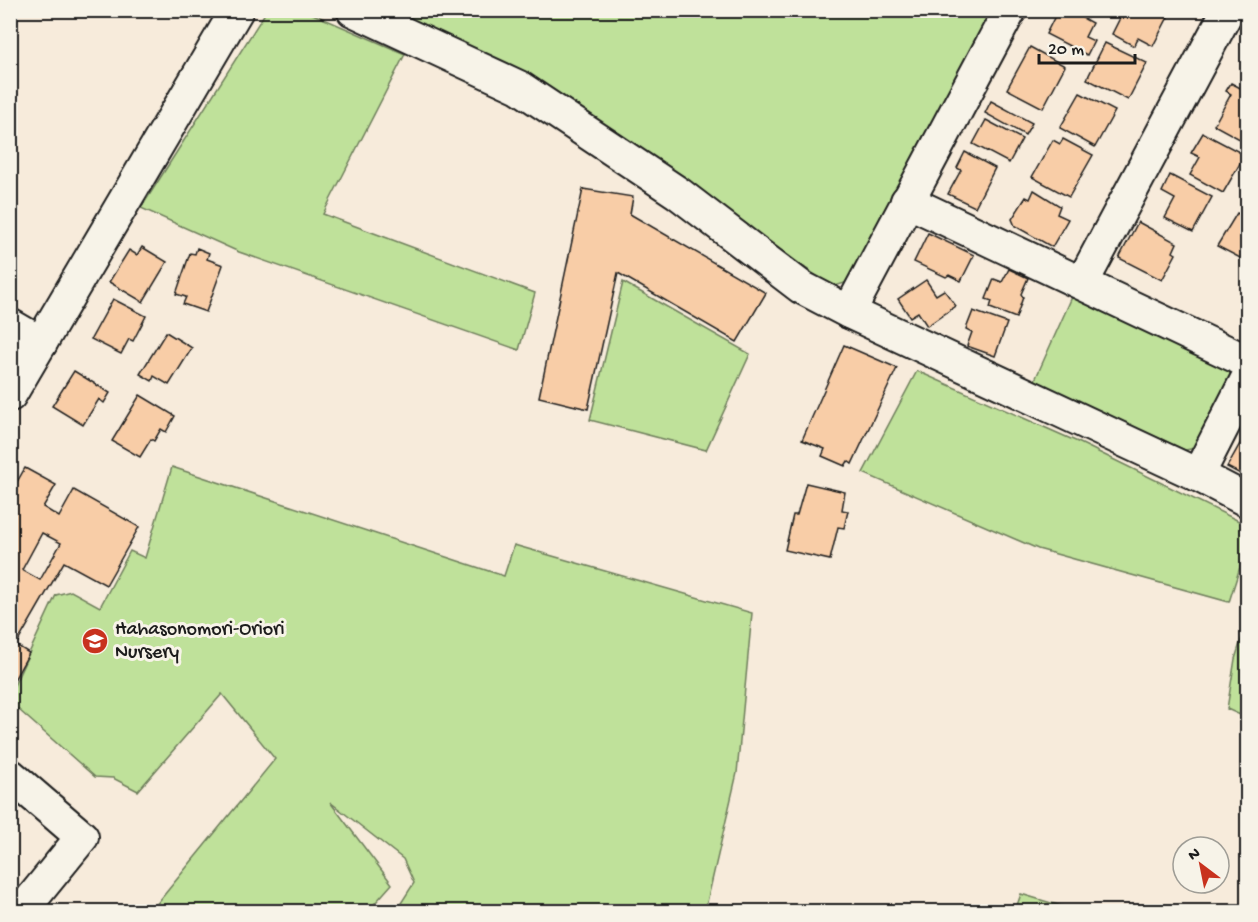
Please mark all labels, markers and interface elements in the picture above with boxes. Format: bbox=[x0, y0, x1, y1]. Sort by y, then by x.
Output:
scale bar bbox=[1039, 27, 1135, 65]
text: 20 m bbox=[1048, 40, 1084, 61]
place label: Hahasonomori-Oriori Nursery bbox=[115, 619, 285, 665]
school or university icon: Hahasonomori-Oriori Nursery bbox=[80, 626, 110, 656]
north arrow bbox=[1171, 835, 1231, 895]
text: N bbox=[1185, 844, 1205, 866]

